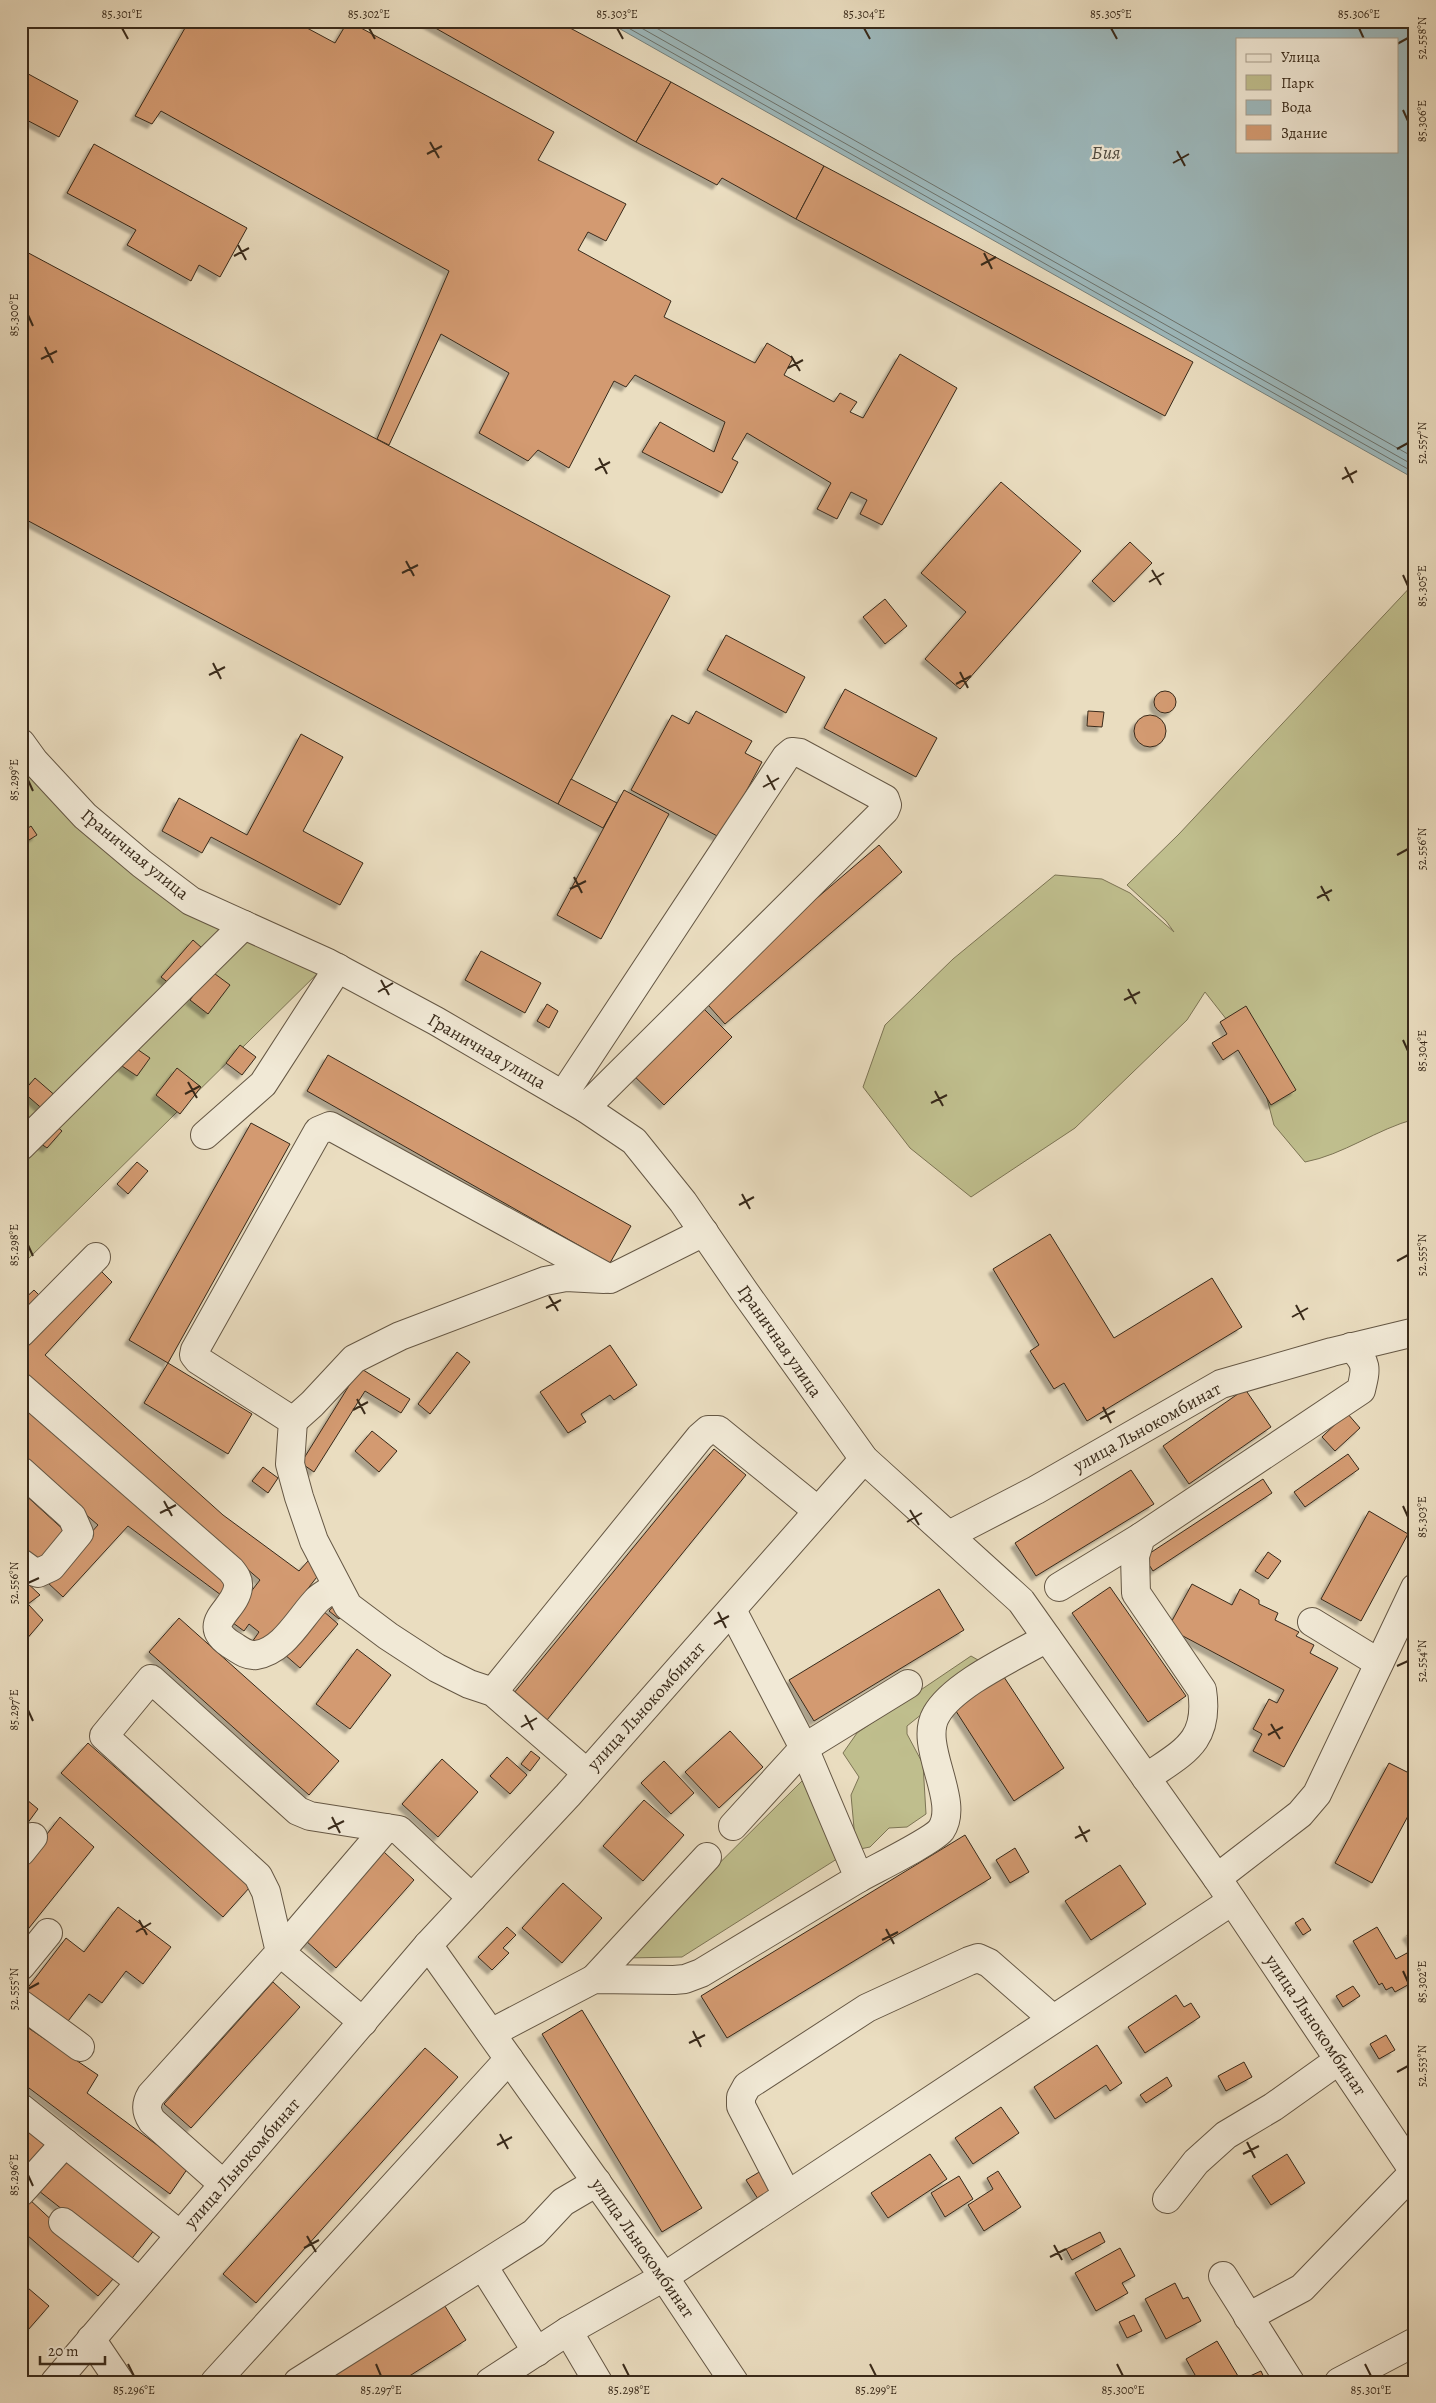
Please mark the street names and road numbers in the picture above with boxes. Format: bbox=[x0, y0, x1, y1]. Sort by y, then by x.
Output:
street label: Граничная улица bbox=[76, 803, 195, 905]
street label: Граничная улица bbox=[424, 1007, 551, 1095]
street label: Граничная улица bbox=[732, 1280, 828, 1403]
street label: улица Льнокомбинат bbox=[1068, 1376, 1225, 1478]
street label: улица Льнокомбинат bbox=[581, 1637, 710, 1776]
street label: улица Льнокомбинат bbox=[1259, 1949, 1372, 2100]
street label: улица Льнокомбинат bbox=[178, 2093, 305, 2234]
street label: улица Льнокомбинат bbox=[585, 2173, 700, 2323]

